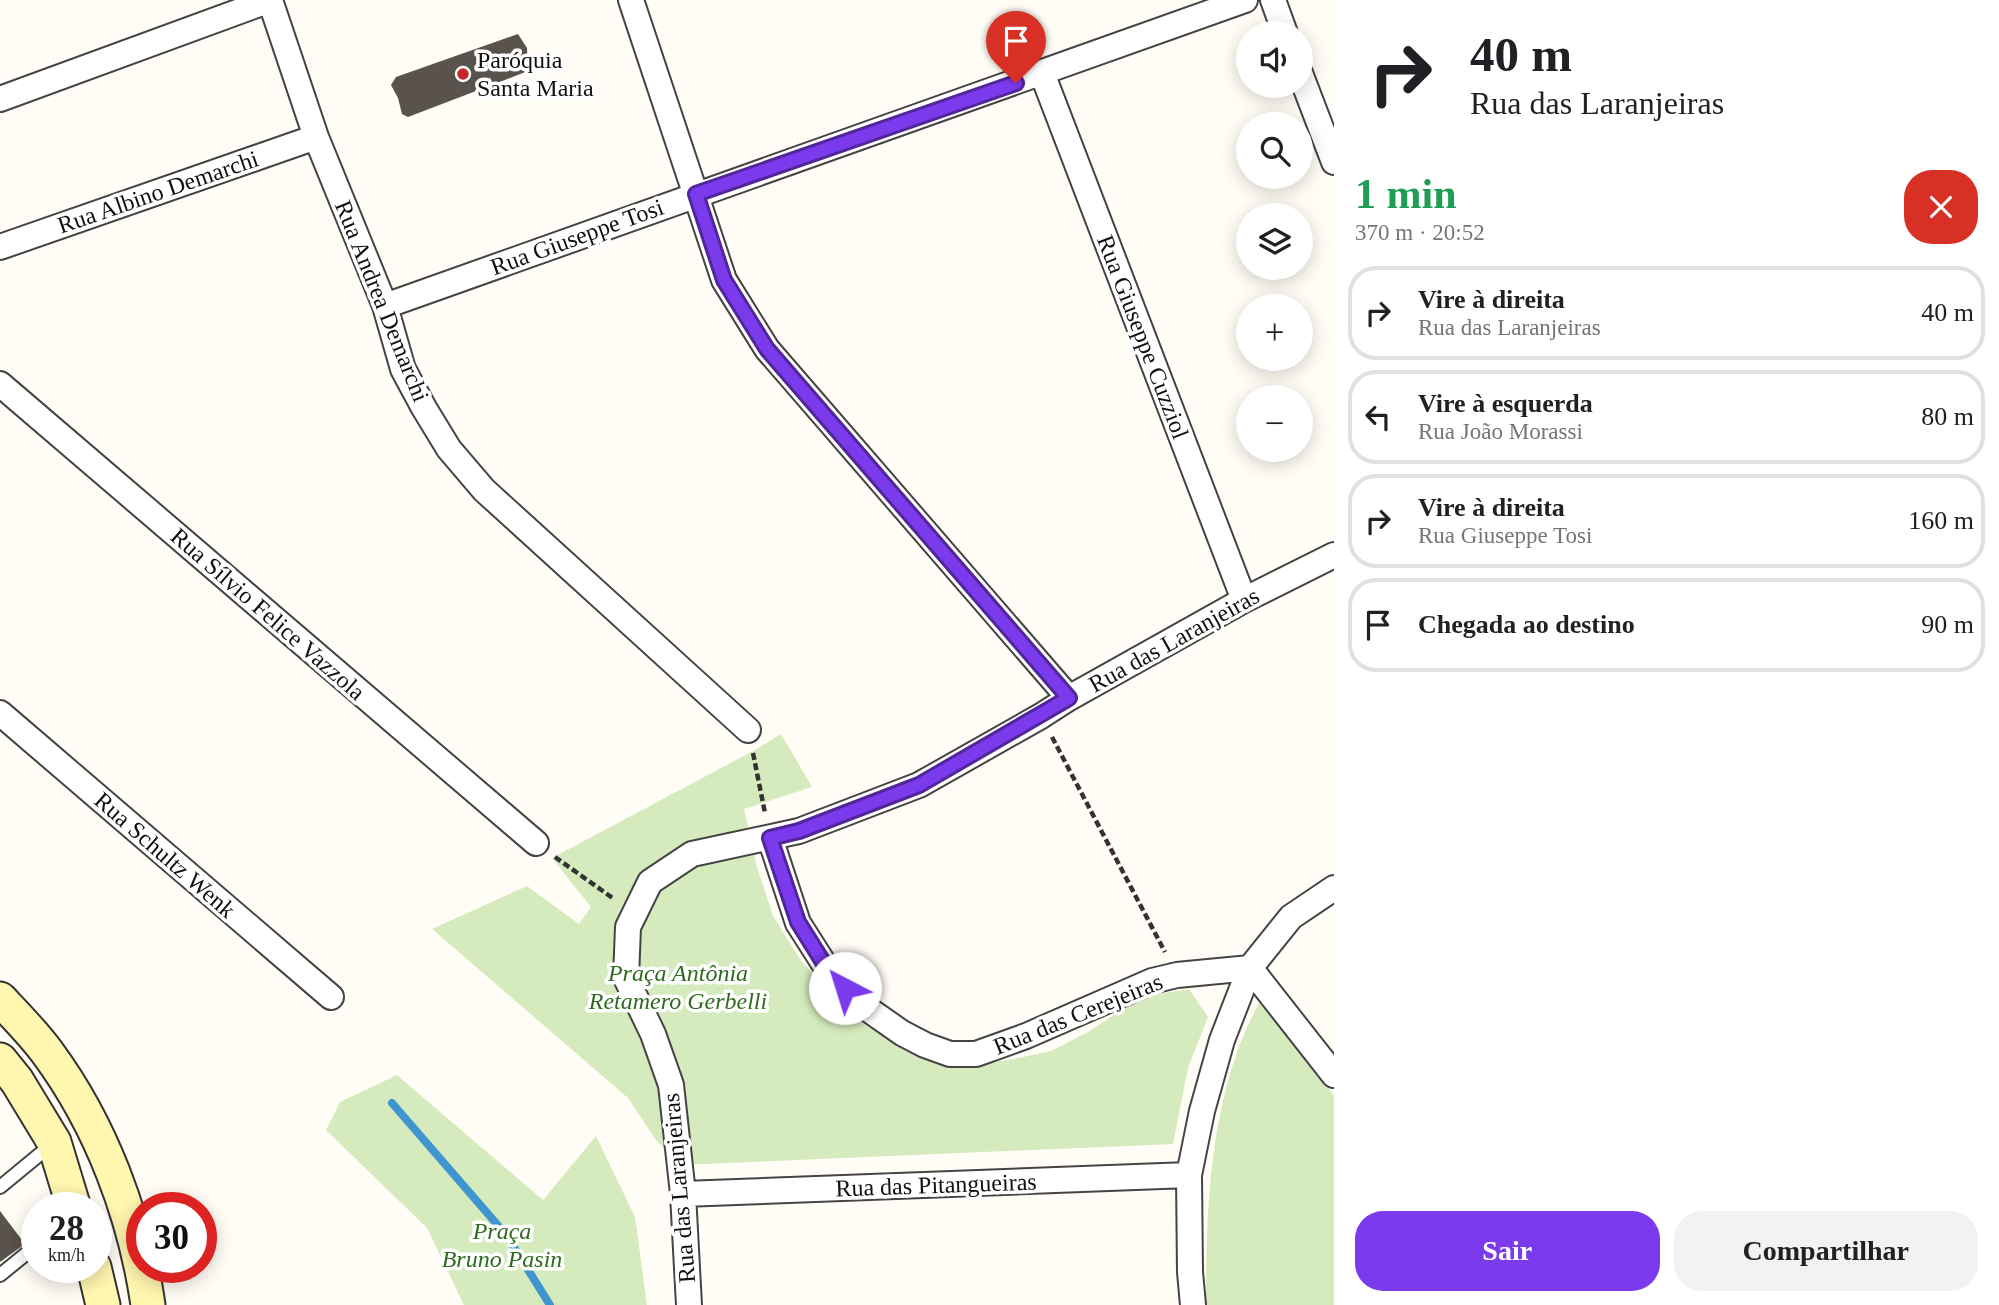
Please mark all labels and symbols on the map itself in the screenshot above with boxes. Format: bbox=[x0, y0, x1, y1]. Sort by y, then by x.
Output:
pin bbox=[986, 11, 1046, 83]
place label: Paróquia Santa Maria bbox=[477, 47, 594, 101]
marker: Paróquia Santa Maria bbox=[455, 66, 471, 82]
street label: Rua Albino Demarchi bbox=[54, 145, 262, 239]
street label: Rua Giuseppe Tosi bbox=[487, 194, 667, 280]
street label: Rua Andrea Demarchi bbox=[330, 197, 434, 406]
street label: Rua Giuseppe Cuzziol bbox=[1092, 232, 1194, 443]
street label: Rua Sílvio Felice Vazzola bbox=[166, 523, 370, 705]
street label: Rua das Laranjeiras bbox=[1084, 582, 1264, 698]
street label: Rua Schultz Wenk bbox=[89, 787, 241, 923]
position arrow bbox=[808, 951, 882, 1025]
park label: Praça Antônia Retamero Gerbelli bbox=[588, 960, 767, 1014]
street label: Rua das Cerejeiras bbox=[990, 968, 1166, 1060]
street label: Rua das Laranjeiras bbox=[658, 1092, 700, 1284]
street label: Rua das Pitangueiras bbox=[835, 1168, 1037, 1202]
speed limit sign: 30 bbox=[126, 1192, 217, 1283]
park label: Praça Bruno Pasin bbox=[442, 1218, 562, 1272]

